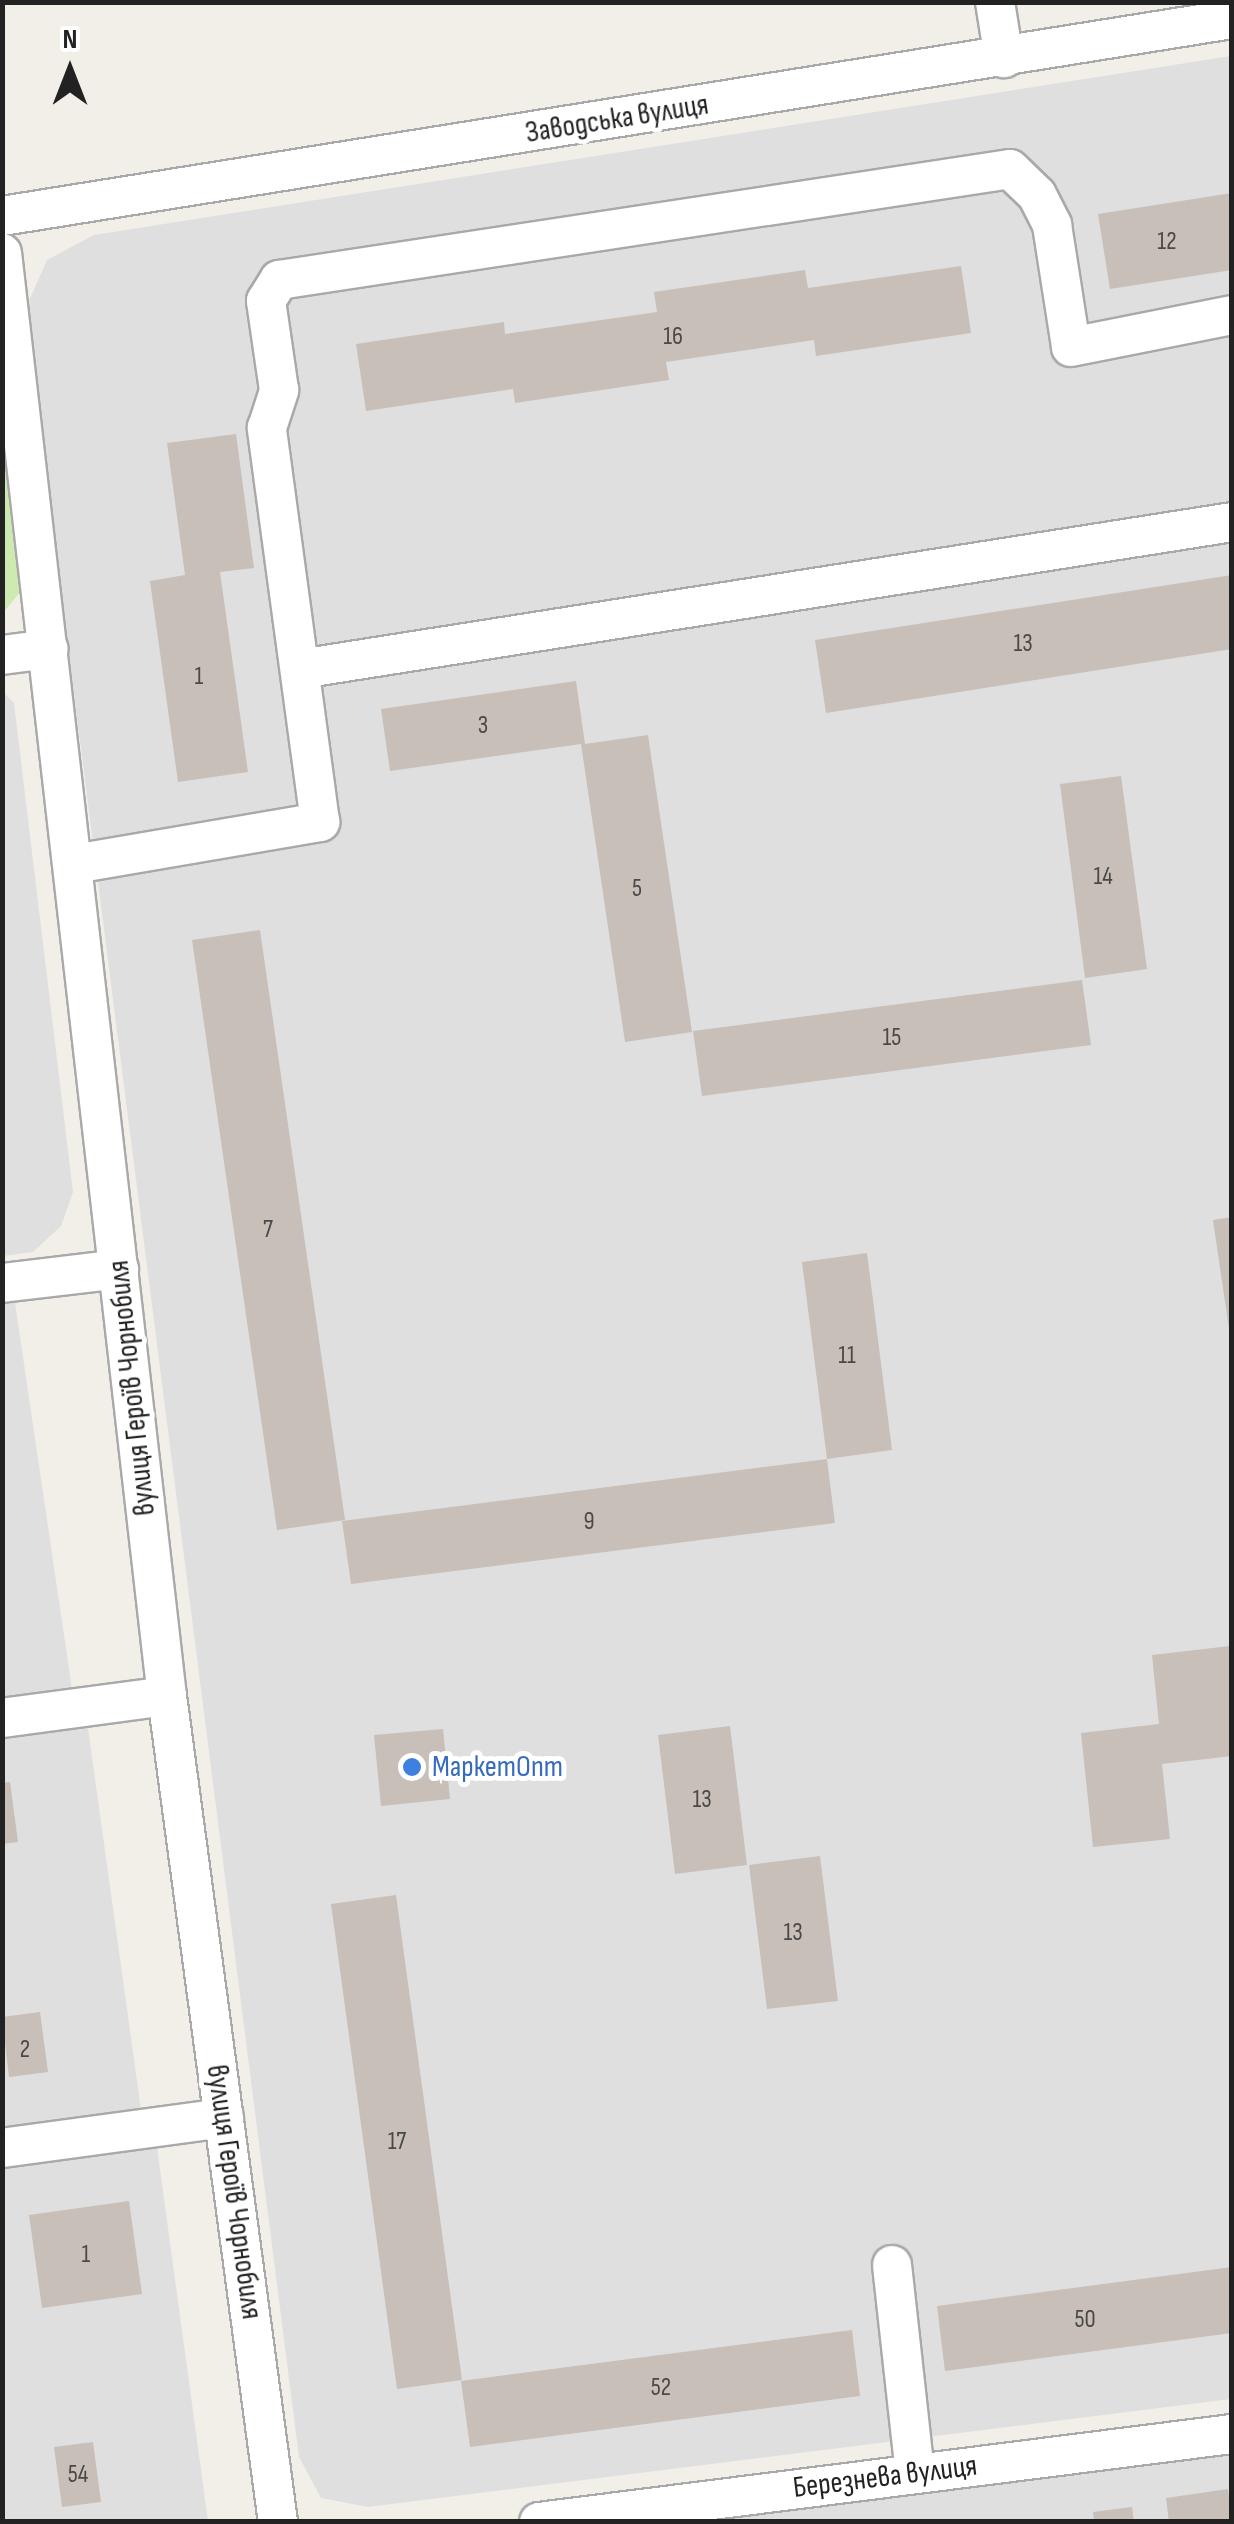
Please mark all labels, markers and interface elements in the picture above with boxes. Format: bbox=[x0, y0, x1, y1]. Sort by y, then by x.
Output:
north arrow bbox=[20, 20, 120, 120]
text: N bbox=[63, 23, 77, 56]
street label: Заводська вулиця bbox=[523, 87, 711, 151]
house number: 12 bbox=[1157, 227, 1177, 257]
house number: 16 bbox=[663, 322, 683, 352]
house number: 13 bbox=[1013, 629, 1033, 659]
house number: 1 bbox=[195, 662, 203, 692]
house number: 3 bbox=[478, 711, 488, 741]
house number: 14 bbox=[1093, 862, 1113, 892]
house number: 5 bbox=[632, 874, 642, 904]
house number: 15 bbox=[883, 1023, 901, 1053]
house number: 7 bbox=[263, 1215, 273, 1245]
street label: вулиця Героїв Чорнобиля bbox=[101, 1259, 163, 1517]
house number: 11 bbox=[838, 1341, 856, 1371]
house number: 9 bbox=[583, 1507, 595, 1537]
place label: МаркетОпт bbox=[432, 1749, 563, 1785]
marker: МаркетОпт bbox=[401, 1756, 423, 1778]
house number: 13 bbox=[692, 1785, 712, 1815]
house number: 13 bbox=[783, 1918, 803, 1948]
house number: 2 bbox=[20, 2035, 30, 2065]
street label: вулиця Героїв Чорнобиля bbox=[198, 2062, 270, 2322]
house number: 17 bbox=[388, 2127, 406, 2157]
house number: 1 bbox=[82, 2240, 90, 2270]
house number: 50 bbox=[1074, 2305, 1096, 2335]
house number: 52 bbox=[651, 2373, 671, 2403]
street label: Березнева вулиця bbox=[791, 2448, 979, 2506]
house number: 54 bbox=[68, 2460, 88, 2490]

